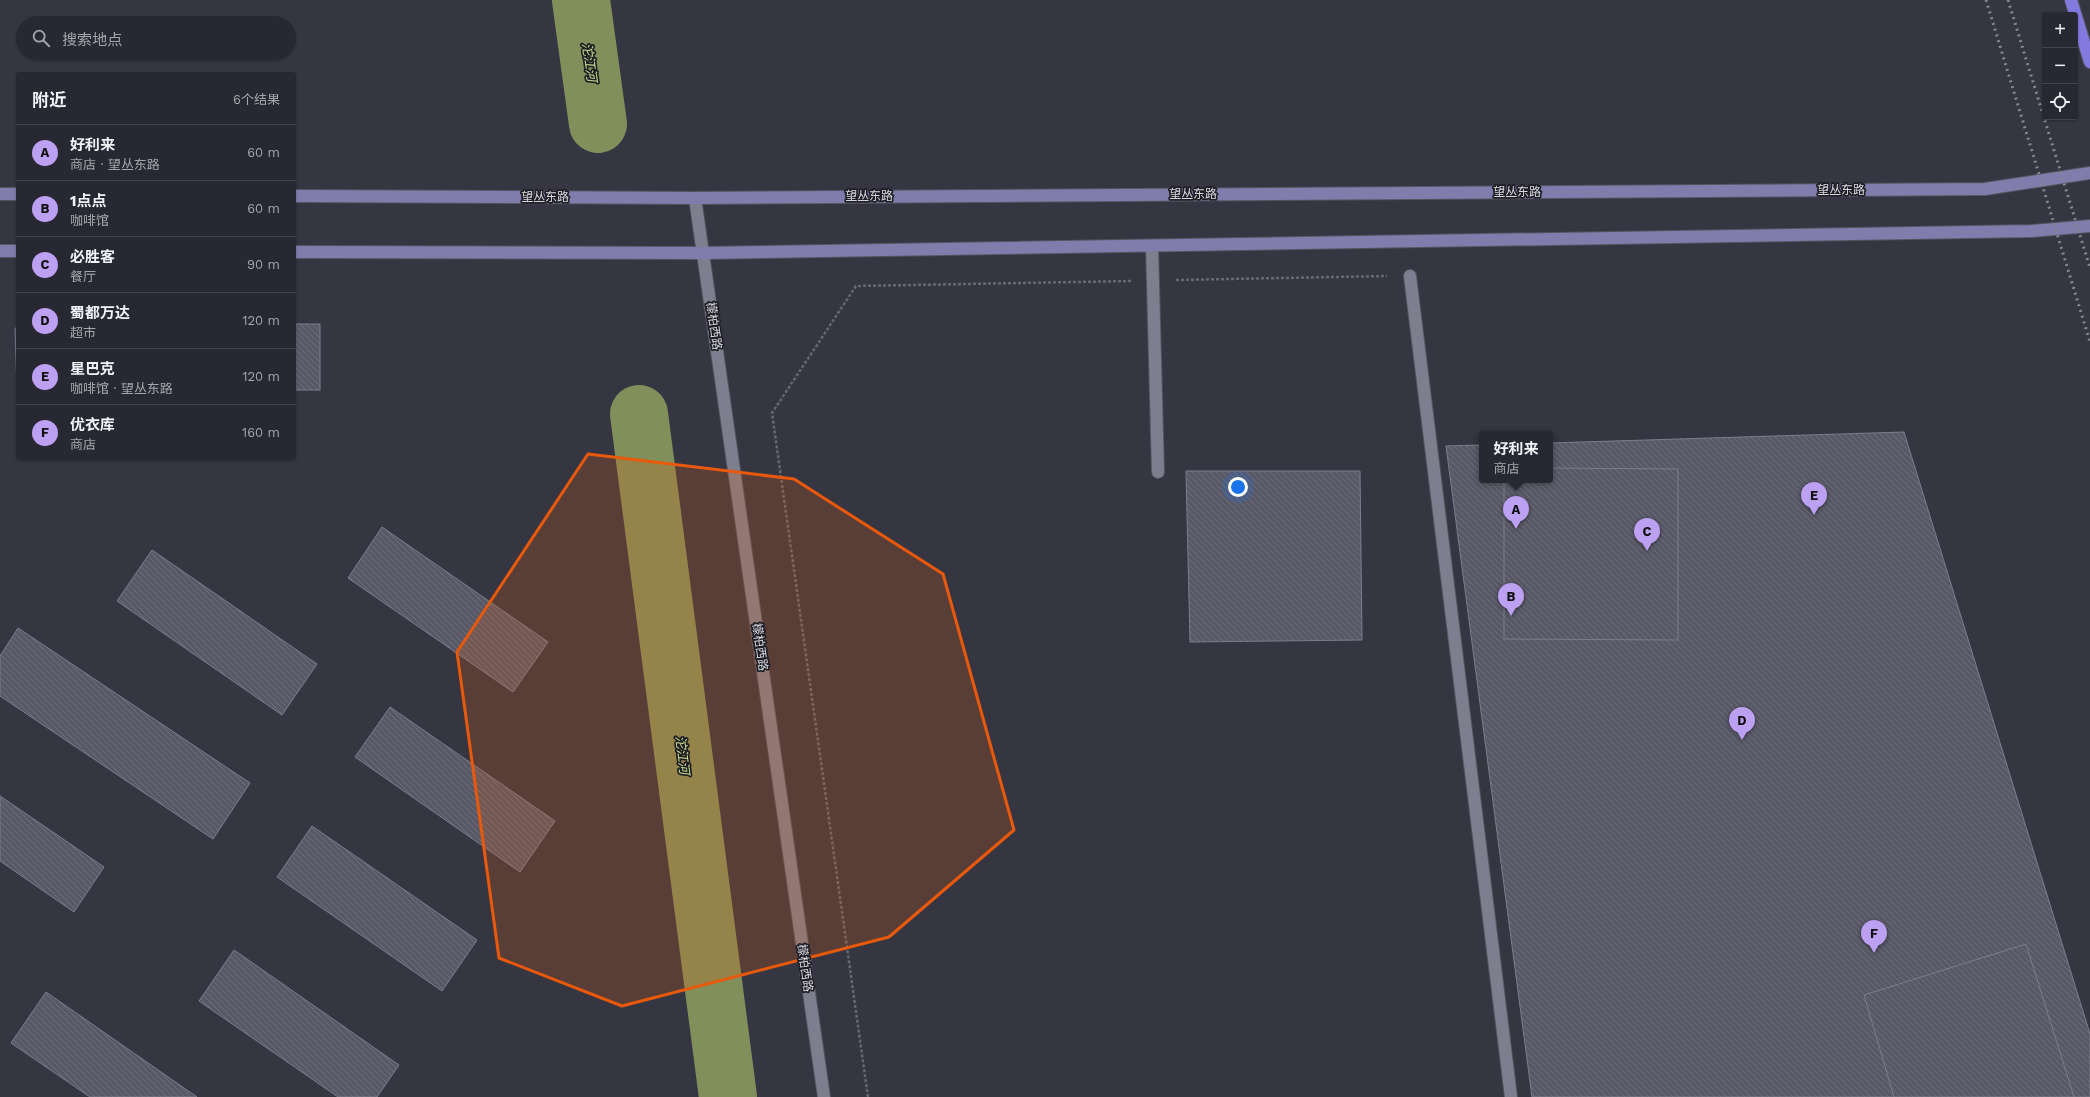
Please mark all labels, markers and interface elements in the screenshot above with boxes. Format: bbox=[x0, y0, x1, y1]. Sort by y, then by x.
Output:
map controls bbox=[2042, 12, 2078, 120]
button: + bbox=[2042, 12, 2078, 48]
search box bbox=[16, 16, 296, 60]
icon: search bbox=[30, 27, 52, 49]
text: 搜索地点 bbox=[62, 31, 122, 49]
water label: 沱江河 bbox=[579, 42, 600, 85]
button: − bbox=[2042, 48, 2078, 84]
button: locate bbox=[2042, 84, 2078, 120]
text: 附近 bbox=[32, 90, 66, 110]
text: 6个结果 bbox=[233, 92, 280, 107]
text: 好利来 bbox=[70, 136, 115, 154]
text: A bbox=[41, 145, 49, 160]
text: 60 m bbox=[247, 145, 280, 160]
text: 商店 · 望丛东路 bbox=[70, 157, 160, 172]
street label: 望丛东路 bbox=[1817, 183, 1865, 197]
street label: 望丛东路 bbox=[1493, 185, 1541, 199]
street label: 望丛东路 bbox=[1169, 187, 1217, 201]
street label: 望丛东路 bbox=[845, 189, 893, 203]
street label: 望丛东路 bbox=[521, 190, 569, 204]
text: 1点点 bbox=[70, 192, 106, 210]
text: B bbox=[41, 201, 49, 216]
text: 60 m bbox=[247, 201, 280, 216]
text: 咖啡馆 bbox=[70, 213, 109, 228]
text: 必胜客 bbox=[70, 248, 115, 266]
text: C bbox=[41, 257, 49, 272]
text: 90 m bbox=[247, 257, 280, 272]
text: 餐厅 bbox=[70, 269, 96, 284]
street label: 檬柏西路 bbox=[704, 301, 724, 351]
text: 蜀都万达 bbox=[70, 304, 130, 322]
text: D bbox=[40, 313, 50, 328]
text: 120 m bbox=[242, 313, 280, 328]
text: 超市 bbox=[70, 325, 96, 340]
text: 星巴克 bbox=[70, 360, 115, 378]
text: E bbox=[41, 369, 49, 384]
text: 120 m bbox=[242, 369, 280, 384]
text: 咖啡馆 · 望丛东路 bbox=[70, 381, 173, 396]
text: 优衣库 bbox=[70, 416, 115, 434]
text: F bbox=[41, 425, 49, 440]
text: 160 m bbox=[242, 425, 280, 440]
popup bbox=[1479, 431, 1553, 483]
text: 商店 bbox=[70, 437, 96, 452]
text: 好利来 bbox=[1493, 440, 1539, 458]
text: 商店 bbox=[1493, 461, 1520, 476]
your location bbox=[1228, 477, 1248, 497]
pin: E bbox=[1801, 482, 1827, 515]
pin: A bbox=[1503, 496, 1529, 529]
pin: C bbox=[1634, 518, 1660, 551]
pin: B bbox=[1498, 583, 1524, 616]
street label: 檬柏西路 bbox=[750, 622, 770, 672]
pin: D bbox=[1729, 707, 1755, 740]
water label: 沱江河 bbox=[673, 735, 693, 778]
pin: F bbox=[1861, 920, 1887, 953]
street label: 檬柏西路 bbox=[795, 943, 815, 993]

